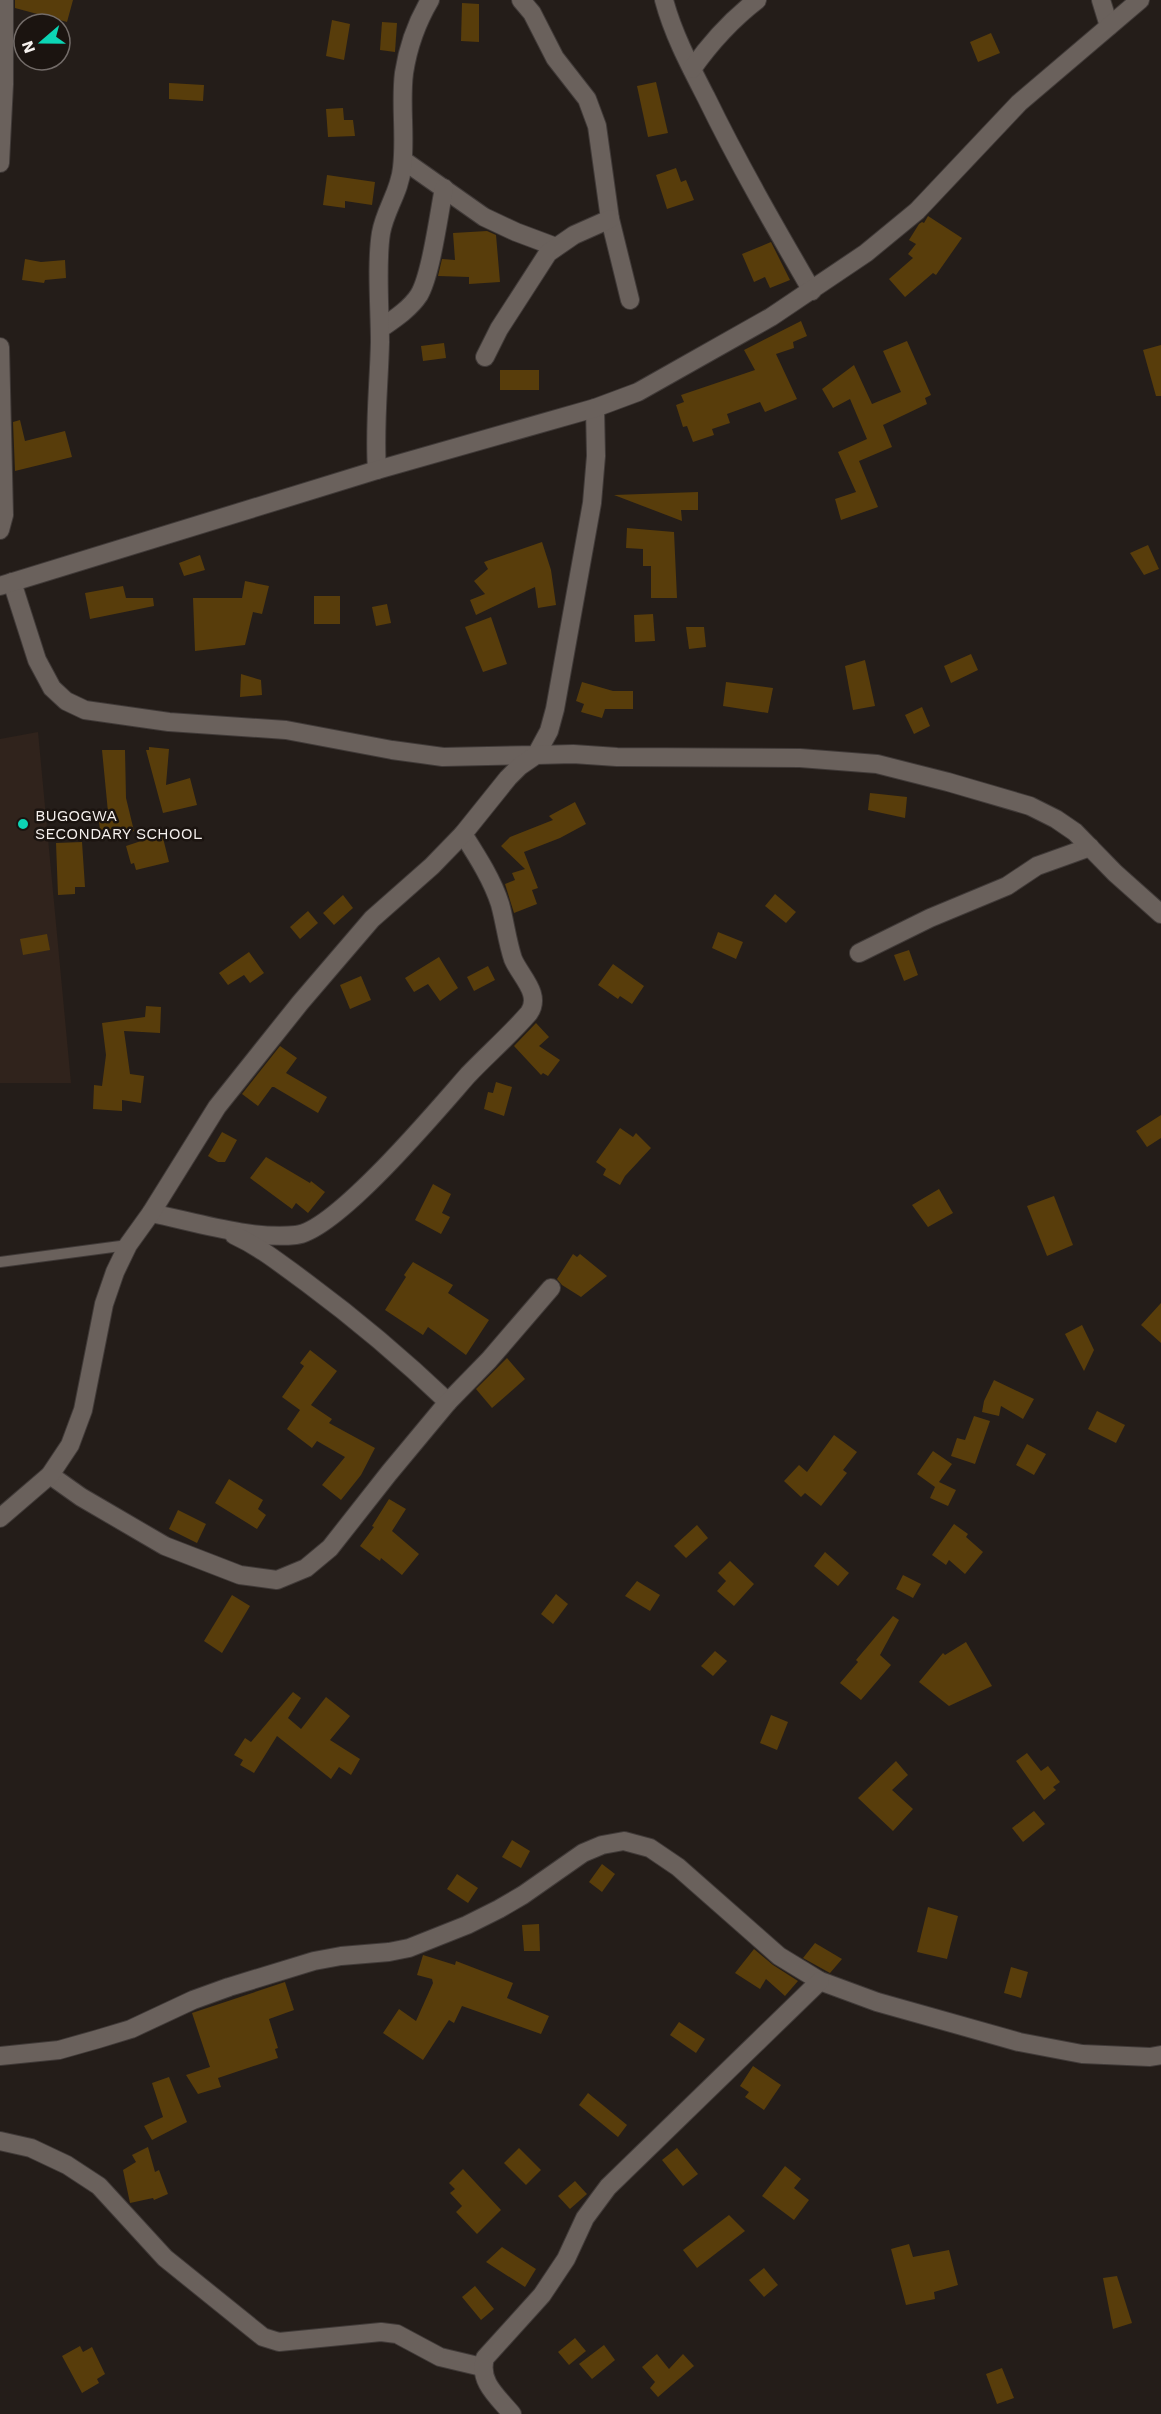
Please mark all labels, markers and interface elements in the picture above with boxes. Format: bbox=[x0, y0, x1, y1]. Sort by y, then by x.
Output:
north arrow bbox=[12, 12, 72, 72]
text: N bbox=[17, 38, 39, 56]
place label: BUGOGWA SECONDARY SCHOOL bbox=[35, 806, 203, 843]
marker: BUGOGWA SECONDARY SCHOOL bbox=[16, 817, 30, 831]

